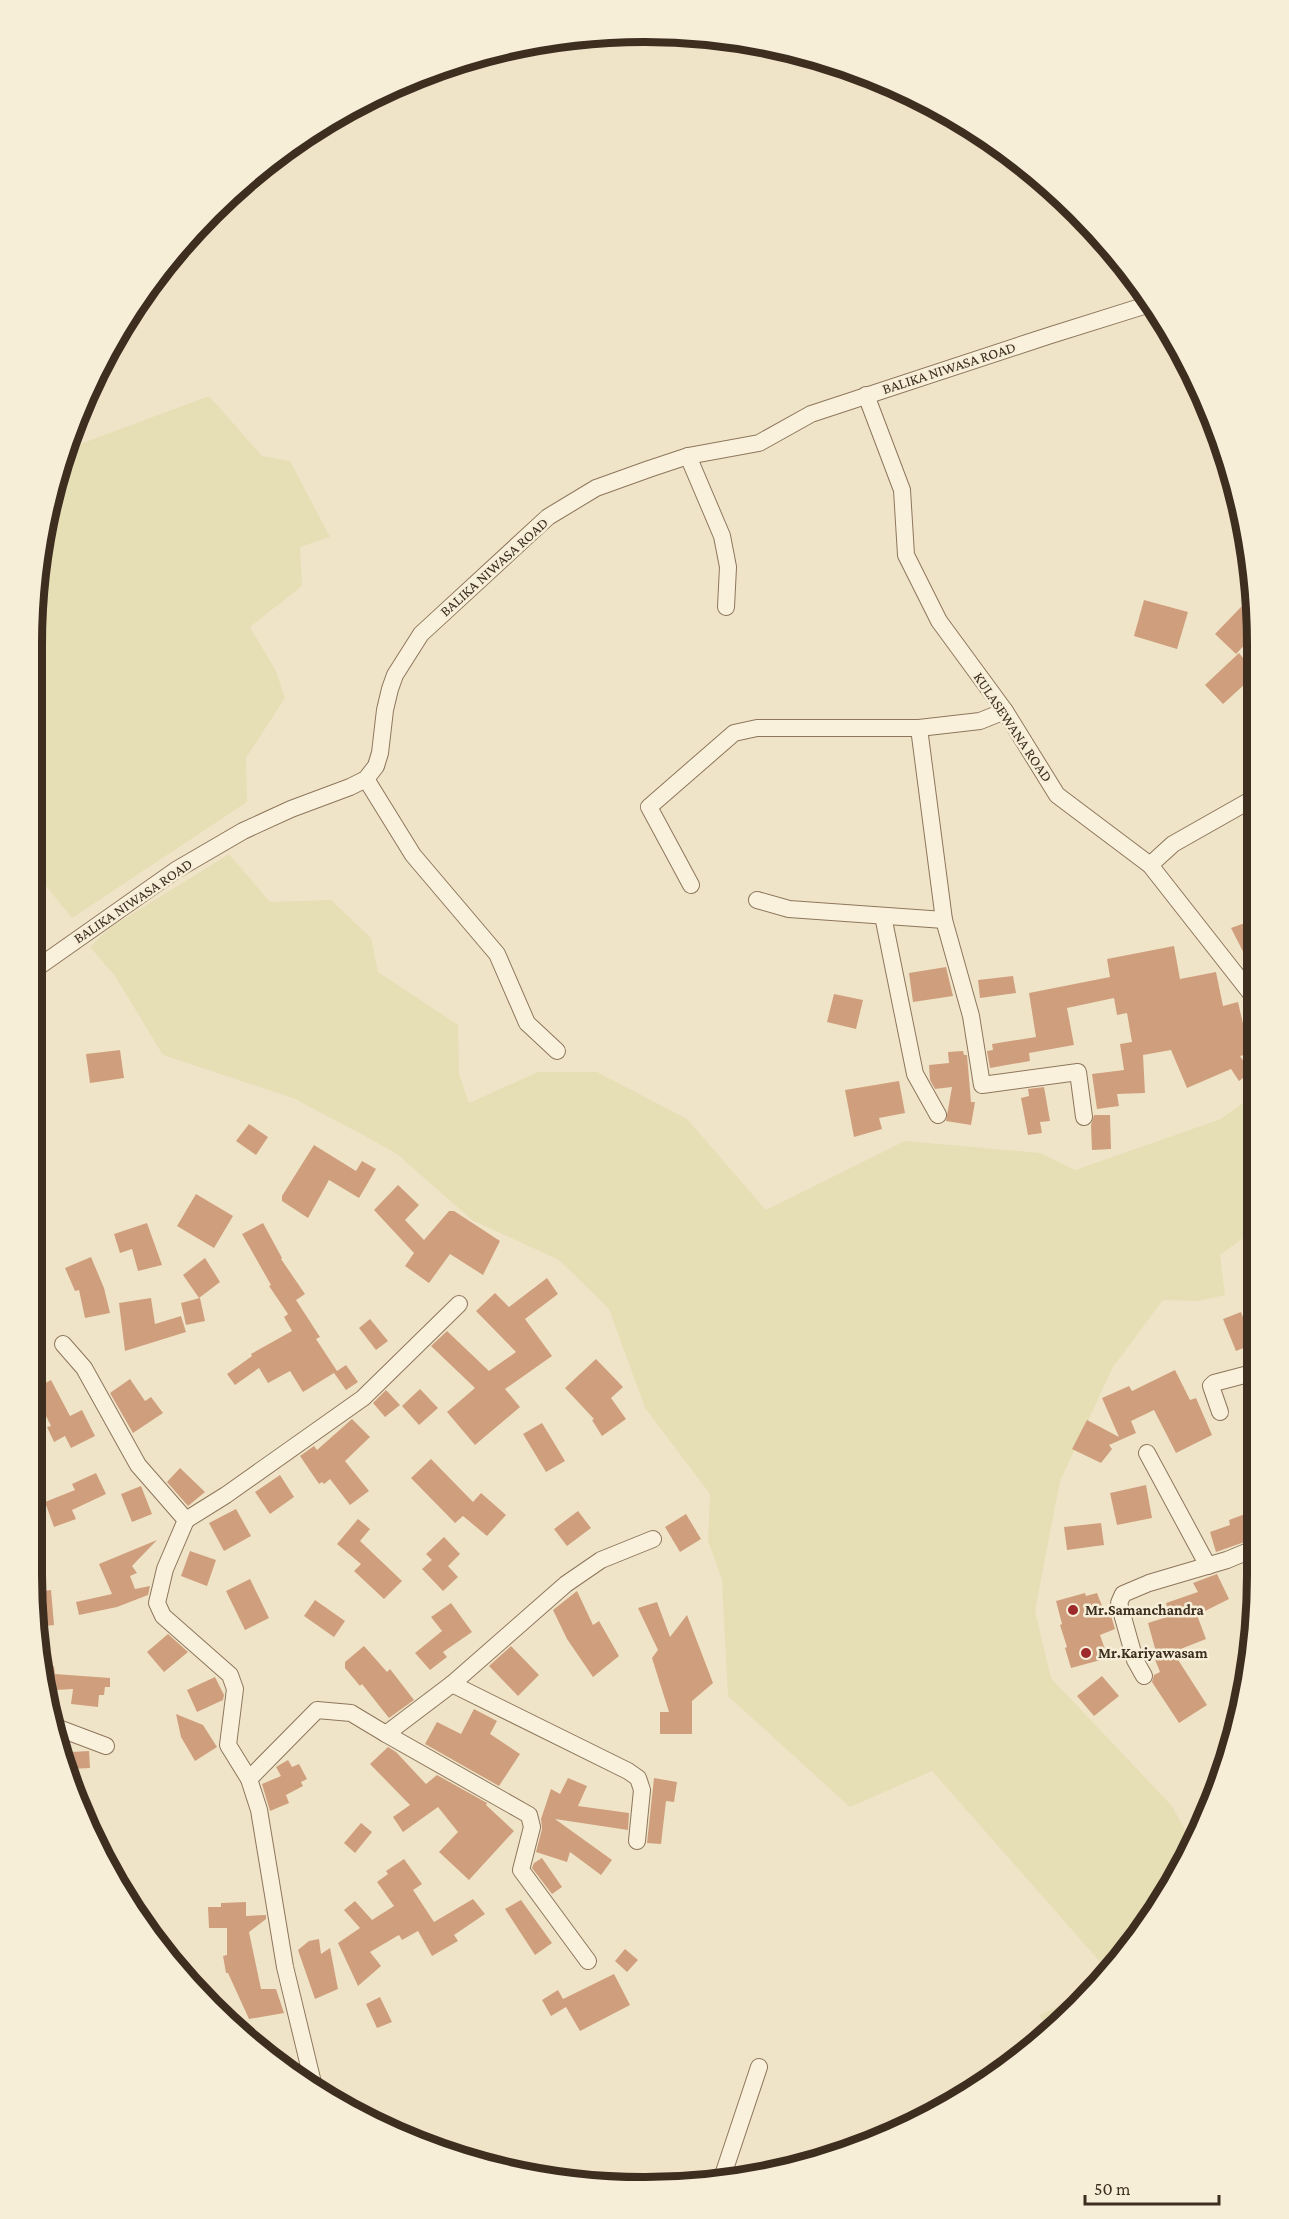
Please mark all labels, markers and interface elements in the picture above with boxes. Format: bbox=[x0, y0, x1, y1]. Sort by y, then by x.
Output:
street label: BALIKA NIWASA ROAD bbox=[880, 339, 1018, 397]
street label: BALIKA NIWASA ROAD bbox=[437, 514, 551, 620]
street label: KULASEWANA ROAD bbox=[970, 669, 1056, 785]
street label: BALIKA NIWASA ROAD bbox=[71, 855, 195, 947]
place label: Mr.Samanchandra bbox=[1085, 1602, 1205, 1618]
marker: Mr.Samanchandra bbox=[1066, 1603, 1080, 1617]
place label: Mr.Kariyawasam bbox=[1098, 1645, 1208, 1661]
marker: Mr.Kariyawasam bbox=[1079, 1646, 1093, 1660]
scale bar bbox=[1085, 2168, 1218, 2206]
text: 50 m bbox=[1094, 2179, 1131, 2199]

